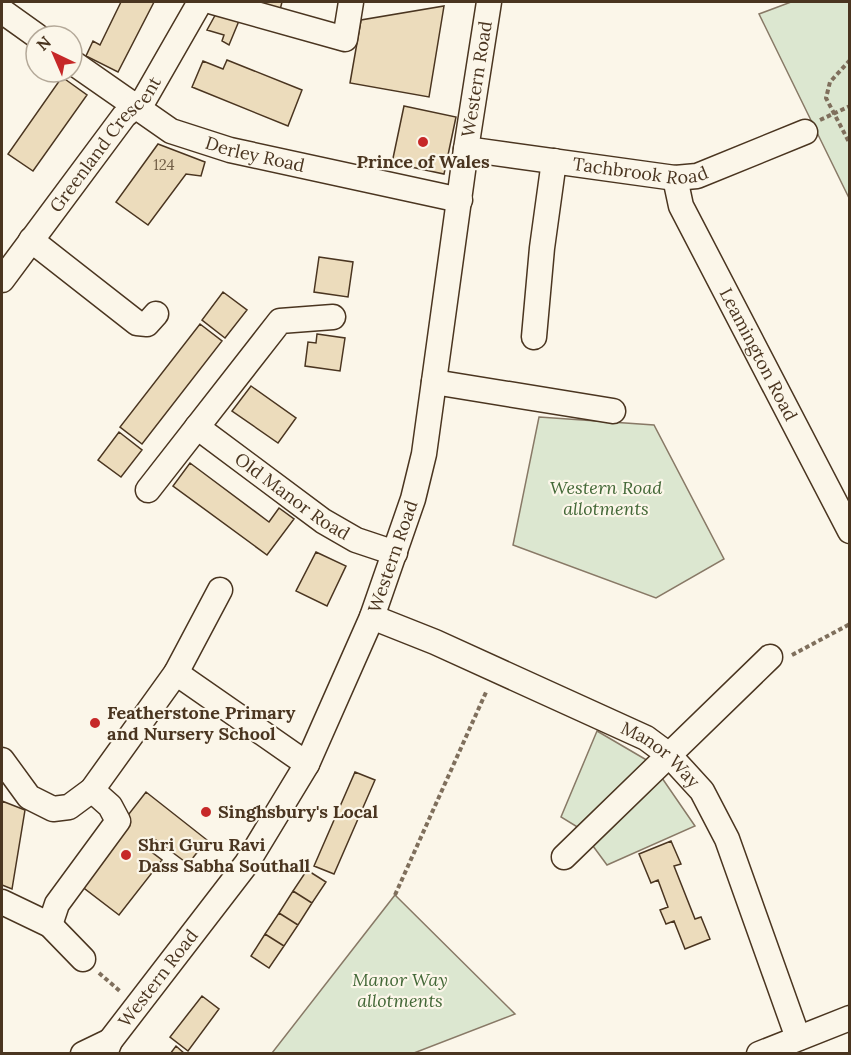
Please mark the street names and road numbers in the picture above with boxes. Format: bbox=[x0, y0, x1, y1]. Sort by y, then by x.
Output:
street label: Western Road bbox=[456, 19, 497, 139]
street label: Greenland Crescent bbox=[44, 72, 166, 217]
street label: Derley Road bbox=[202, 131, 307, 177]
street label: Tachbrook Road bbox=[571, 152, 712, 189]
street label: Leamington Road bbox=[715, 284, 803, 425]
street label: Old Manor Road bbox=[230, 447, 354, 545]
street label: Western Road bbox=[362, 497, 423, 616]
street label: Manor Way bbox=[617, 716, 706, 793]
street label: Western Road bbox=[113, 924, 203, 1032]

